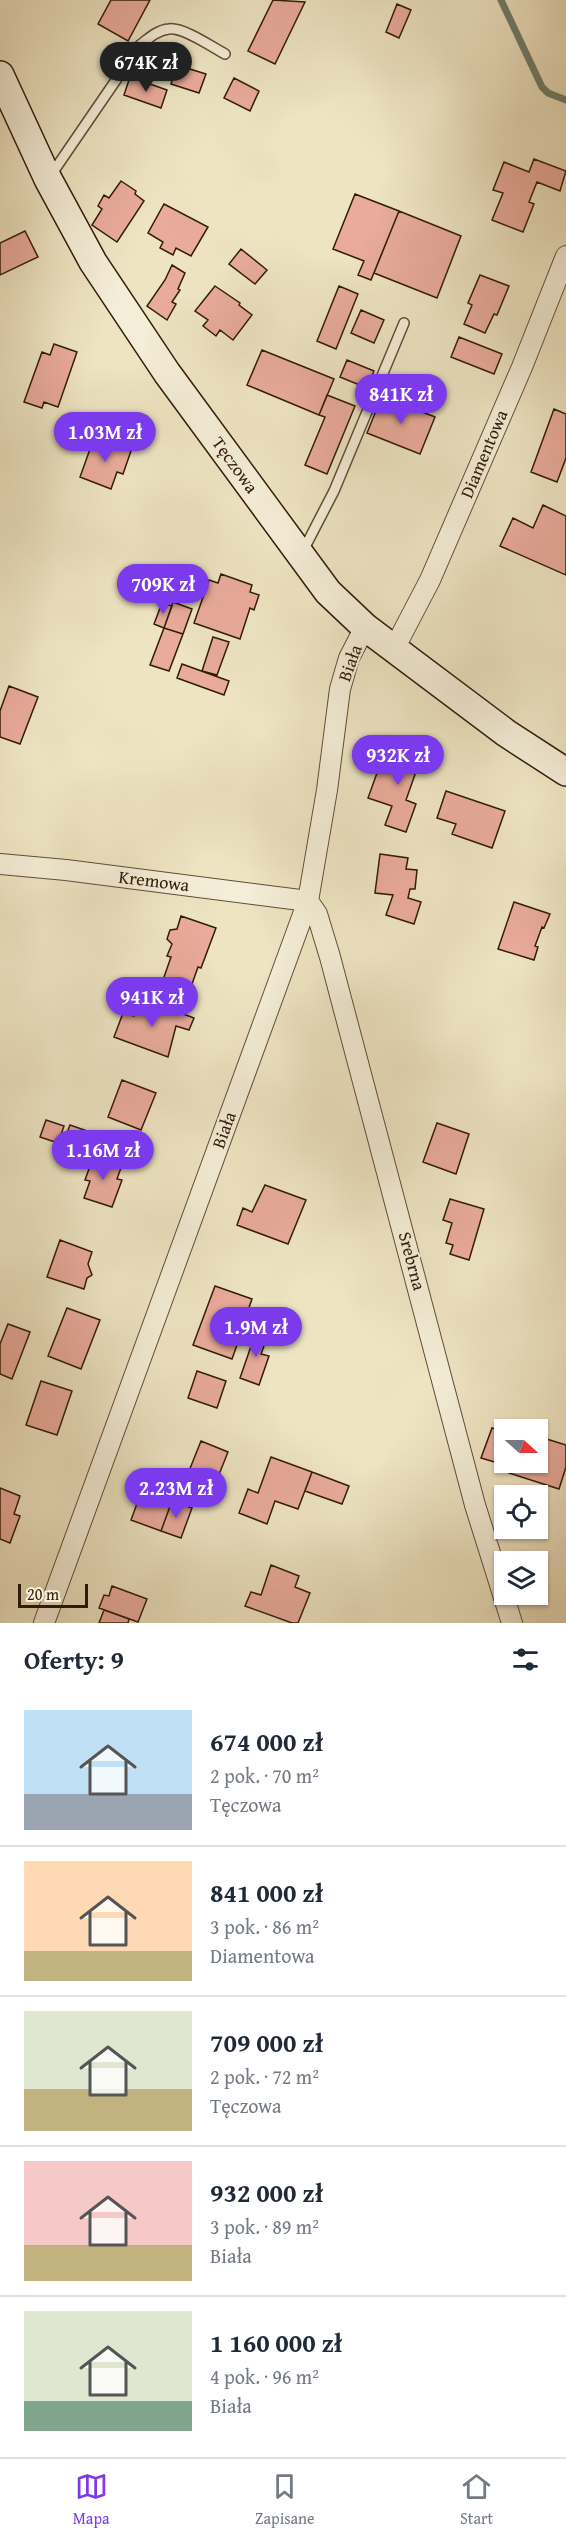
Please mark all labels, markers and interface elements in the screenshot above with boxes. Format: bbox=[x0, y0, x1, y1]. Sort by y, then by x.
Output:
pin: 674K zł bbox=[91, 42, 201, 93]
text: 674K zł bbox=[114, 47, 178, 76]
pin: 841K zł bbox=[346, 374, 456, 425]
text: 841K zł bbox=[369, 379, 433, 408]
street label: Diamentowa bbox=[453, 405, 515, 502]
pin: 1.03M zł bbox=[43, 412, 167, 463]
text: 1.03M zł bbox=[68, 417, 142, 446]
street label: Tęczowa bbox=[206, 431, 266, 499]
pin: 709K zł bbox=[108, 564, 218, 615]
text: 709K zł bbox=[131, 569, 195, 598]
street label: Biała bbox=[330, 640, 369, 685]
pin: 932K zł bbox=[343, 735, 453, 786]
text: 932K zł bbox=[366, 740, 430, 769]
street label: Kremowa bbox=[117, 863, 191, 898]
pin: 941K zł bbox=[97, 977, 207, 1028]
text: 941K zł bbox=[120, 982, 184, 1011]
street label: Biała bbox=[204, 1107, 243, 1152]
pin: 1.16M zł bbox=[41, 1130, 165, 1181]
text: 1.16M zł bbox=[66, 1135, 140, 1164]
street label: Srebrna bbox=[392, 1229, 433, 1294]
pin: 1.9M zł bbox=[201, 1307, 311, 1358]
text: 1.9M zł bbox=[224, 1312, 288, 1341]
north arrow bbox=[494, 1419, 548, 1473]
map controls bbox=[494, 1419, 548, 1605]
pin: 2.23M zł bbox=[114, 1468, 238, 1519]
text: 2.23M zł bbox=[139, 1473, 213, 1502]
button: locate bbox=[494, 1485, 548, 1539]
button: layers bbox=[494, 1551, 548, 1605]
scale bar bbox=[18, 1581, 88, 1608]
text: 20 m bbox=[27, 1582, 59, 1606]
text: Oferty: 9 bbox=[24, 1640, 124, 1679]
icon: filters bbox=[509, 1643, 542, 1676]
text: 674 000 zł bbox=[210, 1722, 323, 1761]
icon: home bbox=[72, 1734, 144, 1806]
text: 2 pok. · 70 m² bbox=[210, 1761, 319, 1790]
text: Tęczowa bbox=[210, 1790, 281, 1819]
text: 841 000 zł bbox=[210, 1873, 323, 1912]
icon: home bbox=[72, 1885, 144, 1957]
text: 3 pok. · 86 m² bbox=[210, 1912, 319, 1941]
text: Diamentowa bbox=[210, 1941, 314, 1970]
text: 709 000 zł bbox=[210, 2023, 323, 2062]
icon: home bbox=[72, 2035, 144, 2107]
text: 2 pok. · 72 m² bbox=[210, 2062, 319, 2091]
text: Tęczowa bbox=[210, 2091, 281, 2120]
text: 932 000 zł bbox=[210, 2173, 323, 2212]
icon: home bbox=[72, 2185, 144, 2257]
text: 3 pok. · 89 m² bbox=[210, 2212, 319, 2241]
text: Biała bbox=[210, 2241, 252, 2270]
text: 1 160 000 zł bbox=[210, 2323, 342, 2362]
icon: home bbox=[72, 2335, 144, 2407]
text: 4 pok. · 96 m² bbox=[210, 2362, 319, 2391]
text: Biała bbox=[210, 2391, 252, 2420]
tab: Mapa bbox=[73, 2470, 110, 2530]
tab: Zapisane bbox=[255, 2470, 315, 2530]
tab: Start bbox=[460, 2470, 493, 2530]

